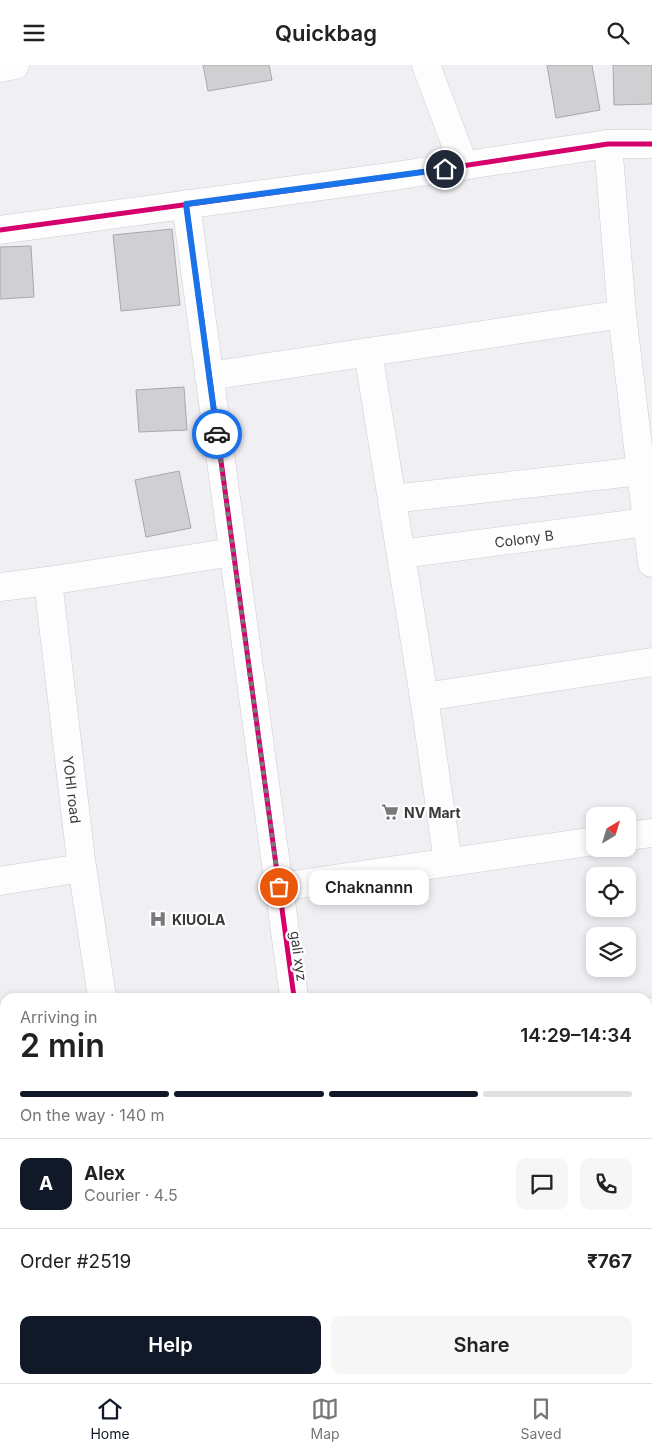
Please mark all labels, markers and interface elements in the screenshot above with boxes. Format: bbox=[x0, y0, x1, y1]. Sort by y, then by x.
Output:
icon: menu bbox=[20, 19, 48, 47]
icon: search bbox=[604, 19, 632, 47]
text: Quickbag bbox=[275, 20, 377, 46]
pin bbox=[424, 148, 466, 190]
icon: home bbox=[431, 155, 459, 183]
courier bbox=[192, 409, 242, 459]
icon: car bbox=[203, 420, 231, 448]
street label: Colony B bbox=[493, 526, 555, 550]
street label: YOHI road bbox=[60, 755, 85, 824]
supermarket icon: NV Mart bbox=[380, 802, 400, 822]
place label: NV Mart bbox=[404, 804, 461, 821]
north arrow bbox=[586, 807, 636, 857]
map controls bbox=[586, 807, 636, 977]
pin bbox=[258, 866, 300, 908]
button: locate bbox=[586, 867, 636, 917]
callout: Chaknannn bbox=[309, 869, 429, 905]
icon: bag bbox=[265, 873, 293, 901]
text: Chaknannn bbox=[325, 877, 413, 897]
hospital icon: KIUOLA bbox=[148, 909, 168, 929]
place label: KIUOLA bbox=[172, 911, 226, 928]
button: layers bbox=[586, 927, 636, 977]
street label: gali xyz bbox=[287, 930, 311, 982]
text: Arriving in bbox=[20, 1007, 97, 1027]
text: 14:29–14:34 bbox=[520, 1024, 632, 1047]
text: 2 min bbox=[20, 1026, 105, 1065]
text: On the way · 140 m bbox=[20, 1105, 165, 1125]
button: chat bbox=[516, 1158, 568, 1210]
button: phone bbox=[580, 1158, 632, 1210]
text: Alex bbox=[84, 1162, 125, 1185]
text: A bbox=[39, 1172, 53, 1195]
text: Courier · 4.5 bbox=[84, 1185, 178, 1205]
text: Order #2519 bbox=[20, 1250, 131, 1273]
text: ₹767 bbox=[587, 1250, 632, 1273]
button: Help bbox=[20, 1316, 321, 1374]
button: Share bbox=[331, 1316, 632, 1374]
tab: Home bbox=[90, 1395, 130, 1442]
tab: Map bbox=[311, 1395, 340, 1442]
tab: Saved bbox=[521, 1395, 562, 1442]

